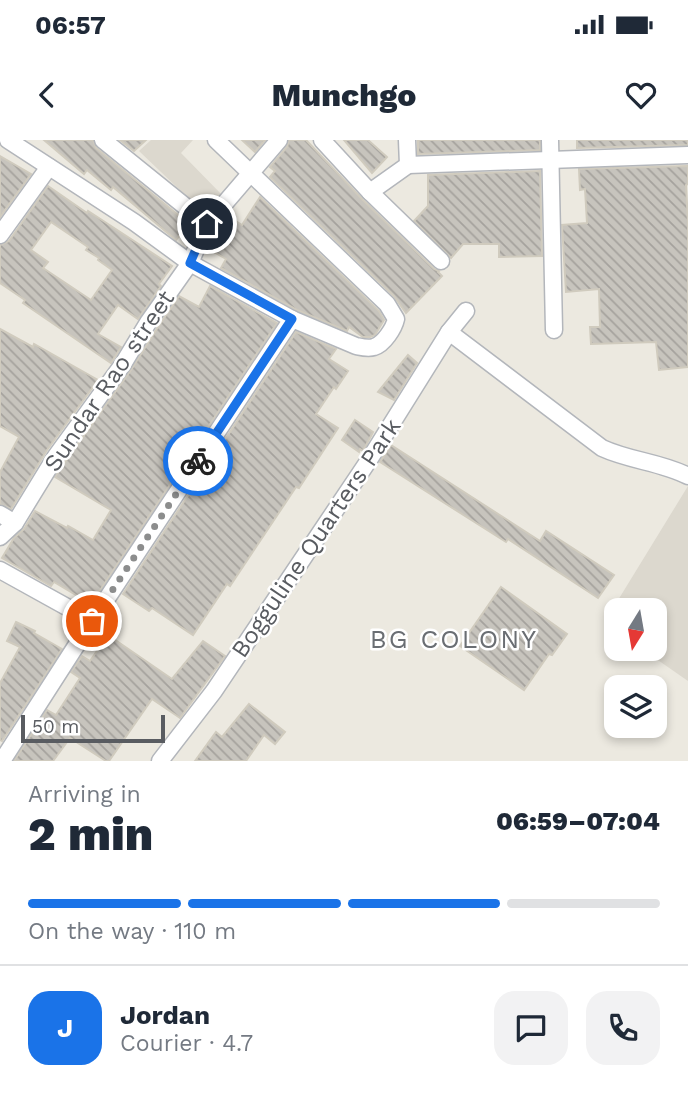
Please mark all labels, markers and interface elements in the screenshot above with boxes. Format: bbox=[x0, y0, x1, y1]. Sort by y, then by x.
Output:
text: 06:57 bbox=[35, 10, 106, 40]
icon: back bbox=[28, 76, 66, 114]
text: Munchgo bbox=[272, 76, 416, 114]
icon: heart bbox=[622, 76, 660, 114]
pin bbox=[177, 194, 237, 254]
icon: home bbox=[188, 205, 226, 243]
street label: Sundar Rao street bbox=[38, 285, 180, 477]
street label: Bogguline Quarters Park bbox=[226, 413, 407, 663]
courier bbox=[163, 426, 233, 496]
icon: bike bbox=[179, 442, 217, 480]
pin bbox=[62, 591, 122, 651]
north arrow bbox=[604, 598, 667, 662]
map controls bbox=[604, 598, 667, 738]
icon: bag bbox=[73, 602, 111, 640]
district label: BG COLONY bbox=[370, 624, 538, 654]
button: layers bbox=[604, 675, 667, 738]
scale bar bbox=[21, 712, 164, 744]
text: 50 m bbox=[32, 715, 79, 738]
text: Arriving in bbox=[28, 781, 141, 808]
text: 06:59–07:04 bbox=[496, 806, 660, 836]
text: 2 min bbox=[28, 807, 153, 861]
text: On the way · 110 m bbox=[28, 918, 236, 945]
button: chat bbox=[494, 991, 568, 1065]
button: phone bbox=[586, 991, 660, 1065]
text: Jordan bbox=[120, 1000, 210, 1030]
text: J bbox=[57, 1013, 73, 1043]
text: Courier · 4.7 bbox=[120, 1030, 253, 1057]

